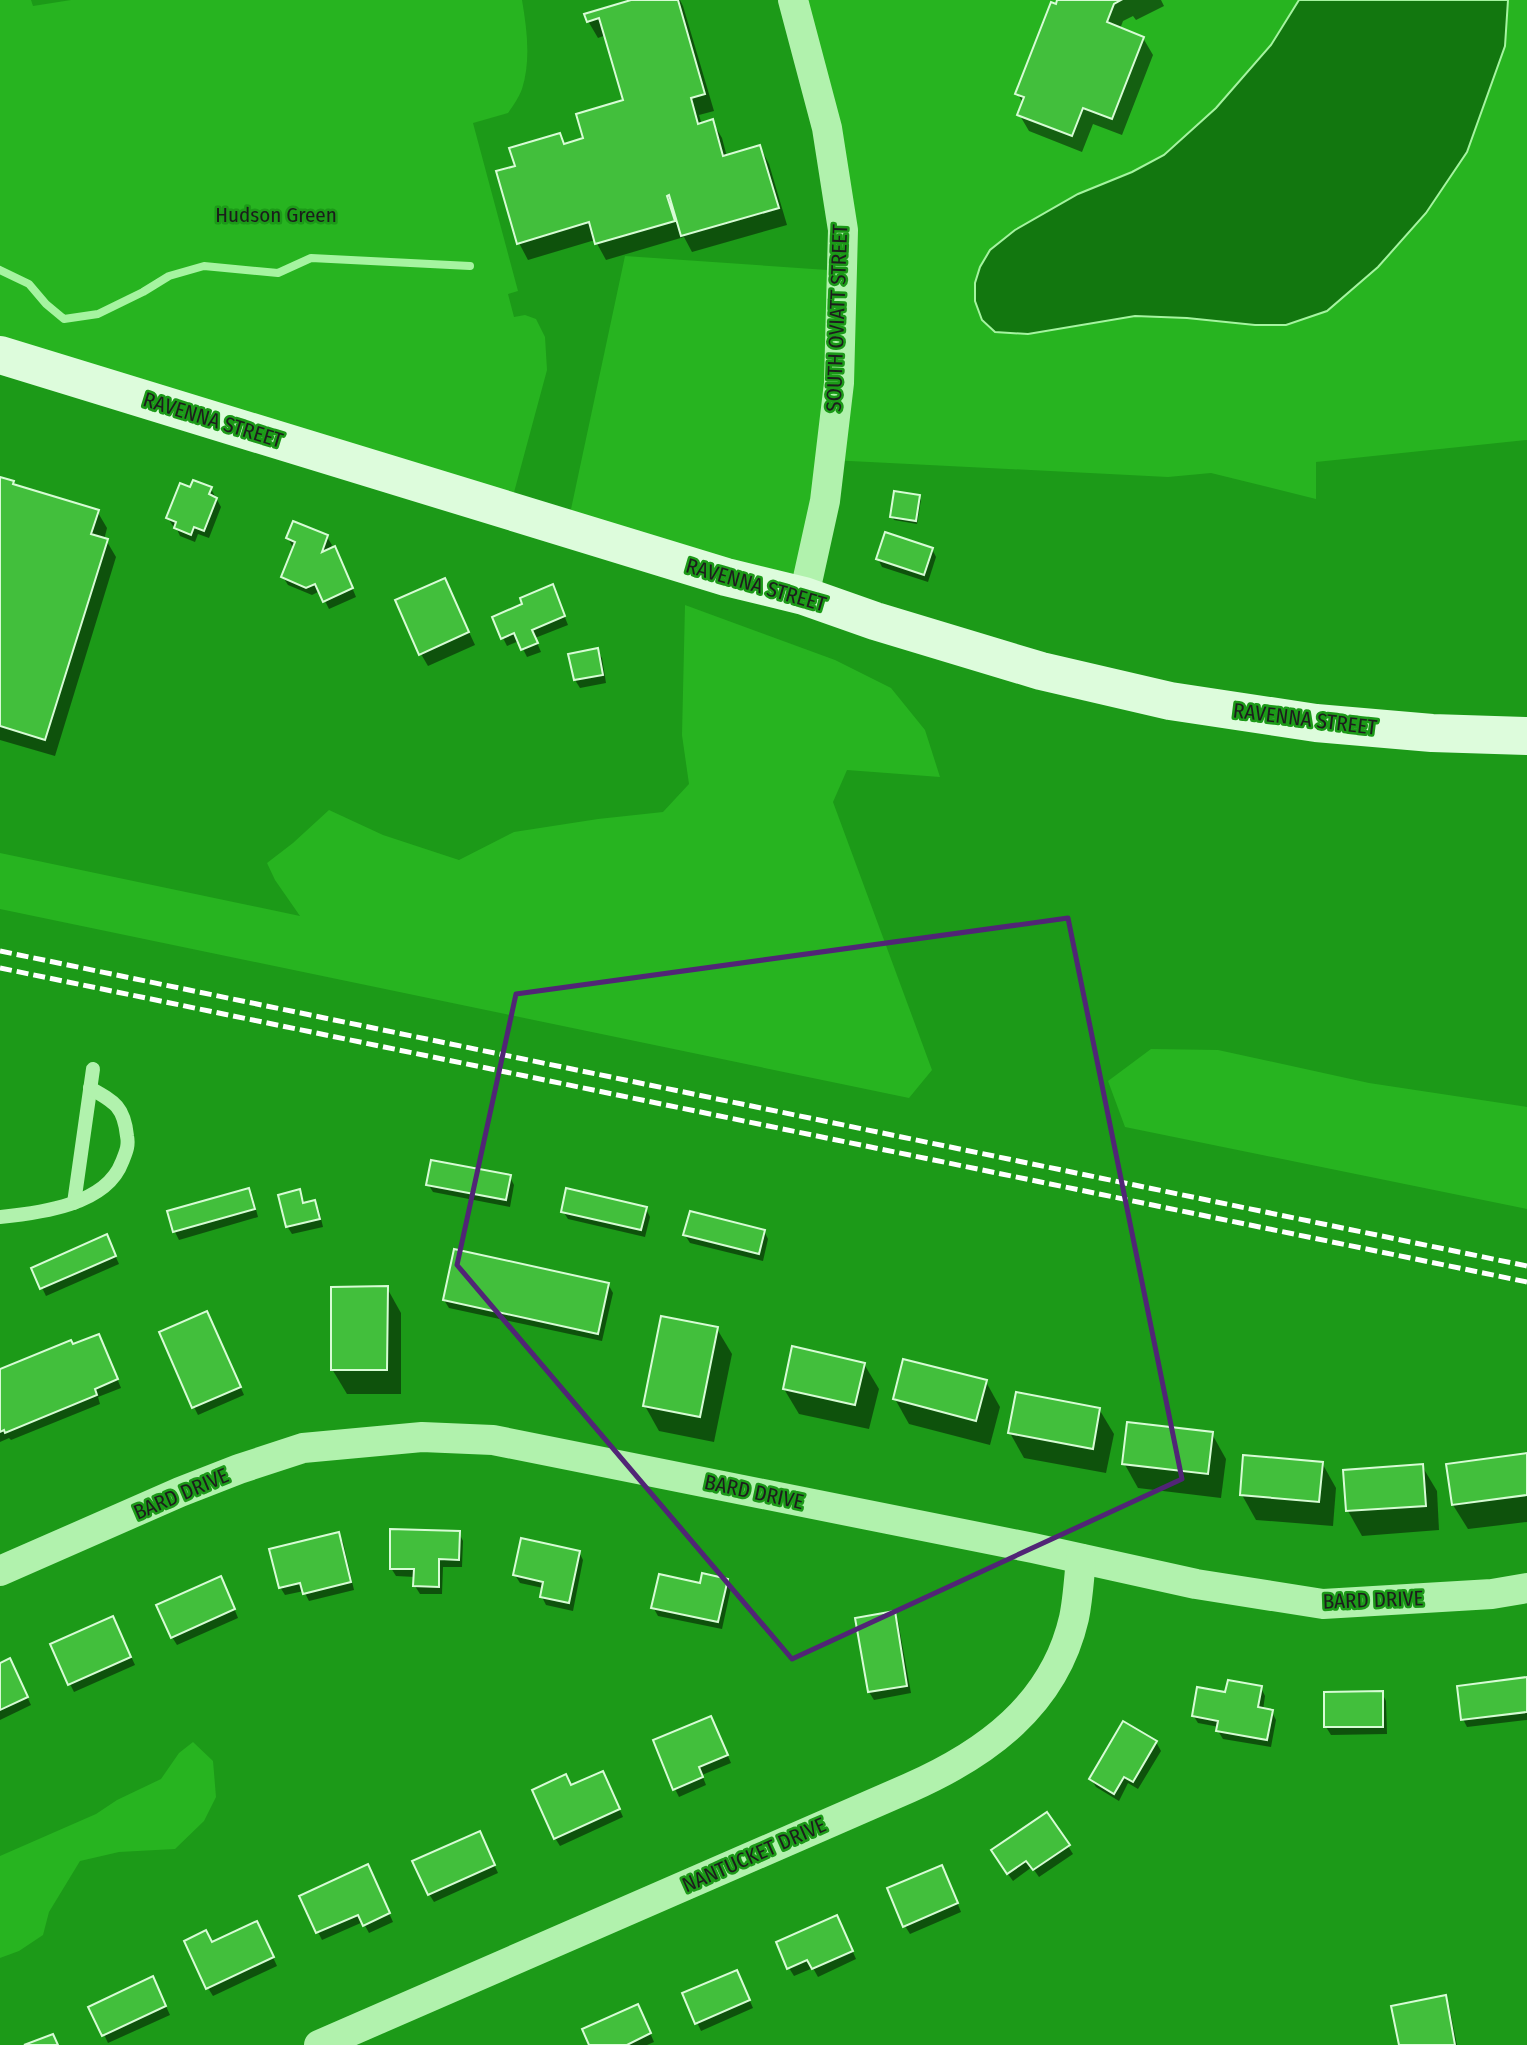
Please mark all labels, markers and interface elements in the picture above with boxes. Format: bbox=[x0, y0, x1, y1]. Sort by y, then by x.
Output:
park label: Hudson Green bbox=[215, 202, 337, 228]
street label: SOUTH OVIATT STREET bbox=[821, 224, 853, 412]
street label: RAVENNA STREET bbox=[140, 386, 286, 454]
street label: RAVENNA STREET bbox=[683, 553, 829, 618]
street label: RAVENNA STREET bbox=[1232, 697, 1379, 741]
street label: BARD DRIVE bbox=[130, 1462, 233, 1526]
street label: BARD DRIVE bbox=[702, 1469, 806, 1515]
street label: BARD DRIVE bbox=[1322, 1585, 1424, 1615]
street label: NANTUCKET DRIVE bbox=[678, 1812, 830, 1898]

